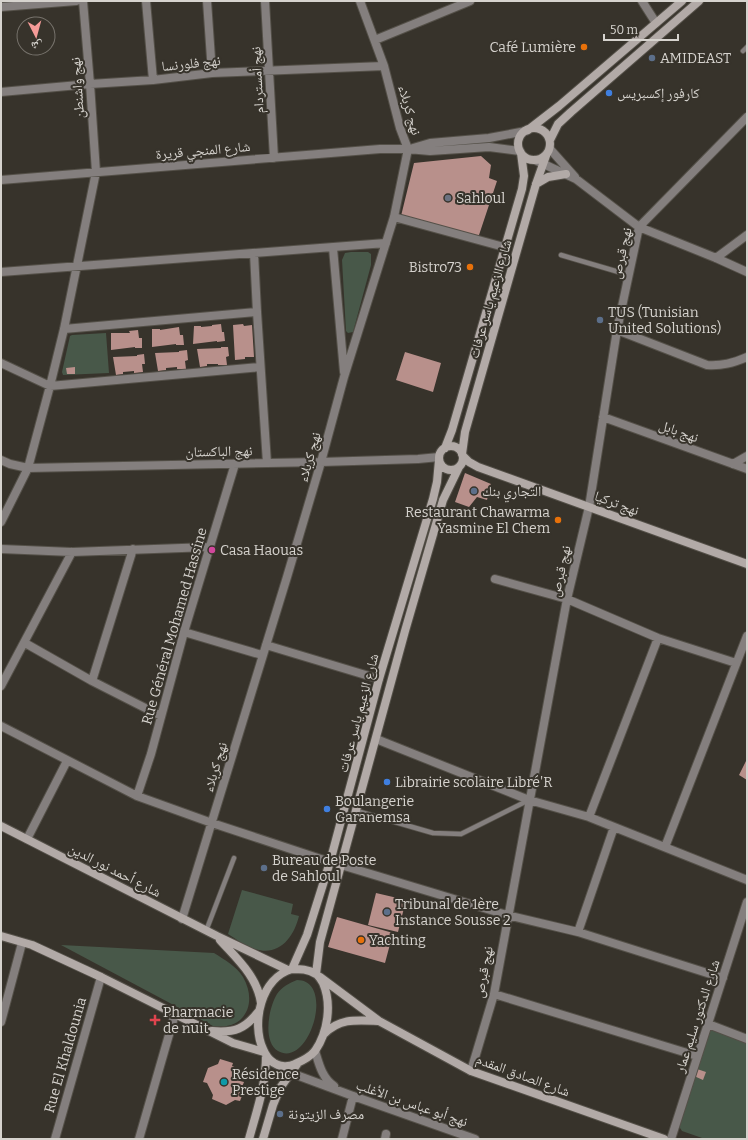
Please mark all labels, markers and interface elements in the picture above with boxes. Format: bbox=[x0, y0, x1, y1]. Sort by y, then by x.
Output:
north arrow bbox=[16, 16, 56, 56]
scale bar bbox=[604, 16, 678, 42]
text: 50 m bbox=[610, 23, 639, 37]
text: ش bbox=[30, 37, 43, 53]
place label: Café Lumière bbox=[489, 39, 576, 56]
marker: Café Lumière bbox=[579, 42, 589, 52]
street label: نهج أمستردام bbox=[247, 46, 269, 114]
place label: AMIDEAST bbox=[660, 50, 731, 67]
street label: نهج فلورنسا bbox=[161, 52, 222, 76]
marker: AMIDEAST bbox=[647, 53, 657, 63]
street label: نهج واشنطن bbox=[67, 56, 89, 119]
street label: نهج كربلاء bbox=[393, 83, 425, 138]
place label: كارفور إكسبريس bbox=[617, 85, 700, 103]
marker: كارفور إكسبريس bbox=[604, 88, 614, 98]
street label: شارع المنجي قريرة bbox=[155, 138, 251, 166]
place label: Sahloul bbox=[456, 190, 505, 207]
marker: Sahloul bbox=[443, 193, 453, 203]
street label: نهج قبرص bbox=[607, 226, 637, 281]
street label: شارع الزعيم ياسر عرفات bbox=[465, 238, 517, 361]
place label: Bistro73 bbox=[409, 259, 462, 276]
marker: Bistro73 bbox=[465, 262, 475, 272]
place label: TUS (Tunisian United Solutions) bbox=[608, 304, 721, 337]
marker: TUS (Tunisian United Solutions) bbox=[595, 315, 605, 325]
street label: نهج بابل bbox=[656, 417, 701, 447]
street label: نهج كربلاء bbox=[294, 430, 326, 484]
street label: نهج الباكستان bbox=[185, 442, 253, 462]
place label: التجاري بنك bbox=[482, 483, 541, 503]
marker: التجاري بنك bbox=[469, 486, 479, 496]
street label: نهج تركيا bbox=[592, 488, 642, 520]
place label: Restaurant Chawarma Yasmine El Chem bbox=[405, 504, 551, 537]
marker: Restaurant Chawarma Yasmine El Chem bbox=[553, 515, 563, 525]
street label: Rue Général Mohamed Hassine bbox=[138, 526, 211, 727]
place label: Casa Haouas bbox=[220, 542, 303, 559]
street label: نهج قبرص bbox=[546, 544, 576, 599]
marker: Casa Haouas bbox=[207, 545, 217, 555]
street label: شارع الزعيم ياسر عرفات bbox=[334, 652, 384, 775]
street label: نهج كربلاء bbox=[200, 740, 232, 794]
place label: Librairie scolaire Libré'R bbox=[395, 774, 552, 791]
marker: Librairie scolaire Libré'R bbox=[382, 777, 392, 787]
place label: Boulangerie Garanemsa bbox=[335, 793, 414, 826]
marker: Boulangerie Garanemsa bbox=[322, 804, 332, 814]
street label: شارع أحمد نور الدين bbox=[65, 840, 164, 902]
place label: Bureau de Poste de Sahloul bbox=[272, 852, 376, 885]
marker: Bureau de Poste de Sahloul bbox=[259, 863, 269, 873]
place label: Tribunal de 1ère Instance Sousse 2 bbox=[395, 896, 511, 929]
marker: Tribunal de 1ère Instance Sousse 2 bbox=[382, 907, 392, 917]
place label: Yachting bbox=[369, 932, 426, 949]
marker: Yachting bbox=[356, 935, 366, 945]
street label: نهج قبرص bbox=[470, 945, 498, 1000]
street label: شارع الدكتور سليم عمار bbox=[671, 958, 725, 1076]
street label: Rue El Khaldounia bbox=[41, 995, 90, 1115]
place label: Pharmacie de nuit bbox=[163, 1004, 233, 1037]
marker: Pharmacie de nuit bbox=[150, 1015, 160, 1025]
street label: شارع الصادق المقدم bbox=[473, 1051, 572, 1101]
place label: Résidence Prestige bbox=[232, 1066, 299, 1099]
street label: نهج أبو عباس بن الأغلب bbox=[353, 1076, 470, 1132]
marker: Résidence Prestige bbox=[219, 1077, 229, 1087]
place label: مصرف الزيتونة bbox=[288, 1106, 364, 1123]
marker: مصرف الزيتونة bbox=[275, 1109, 285, 1119]

